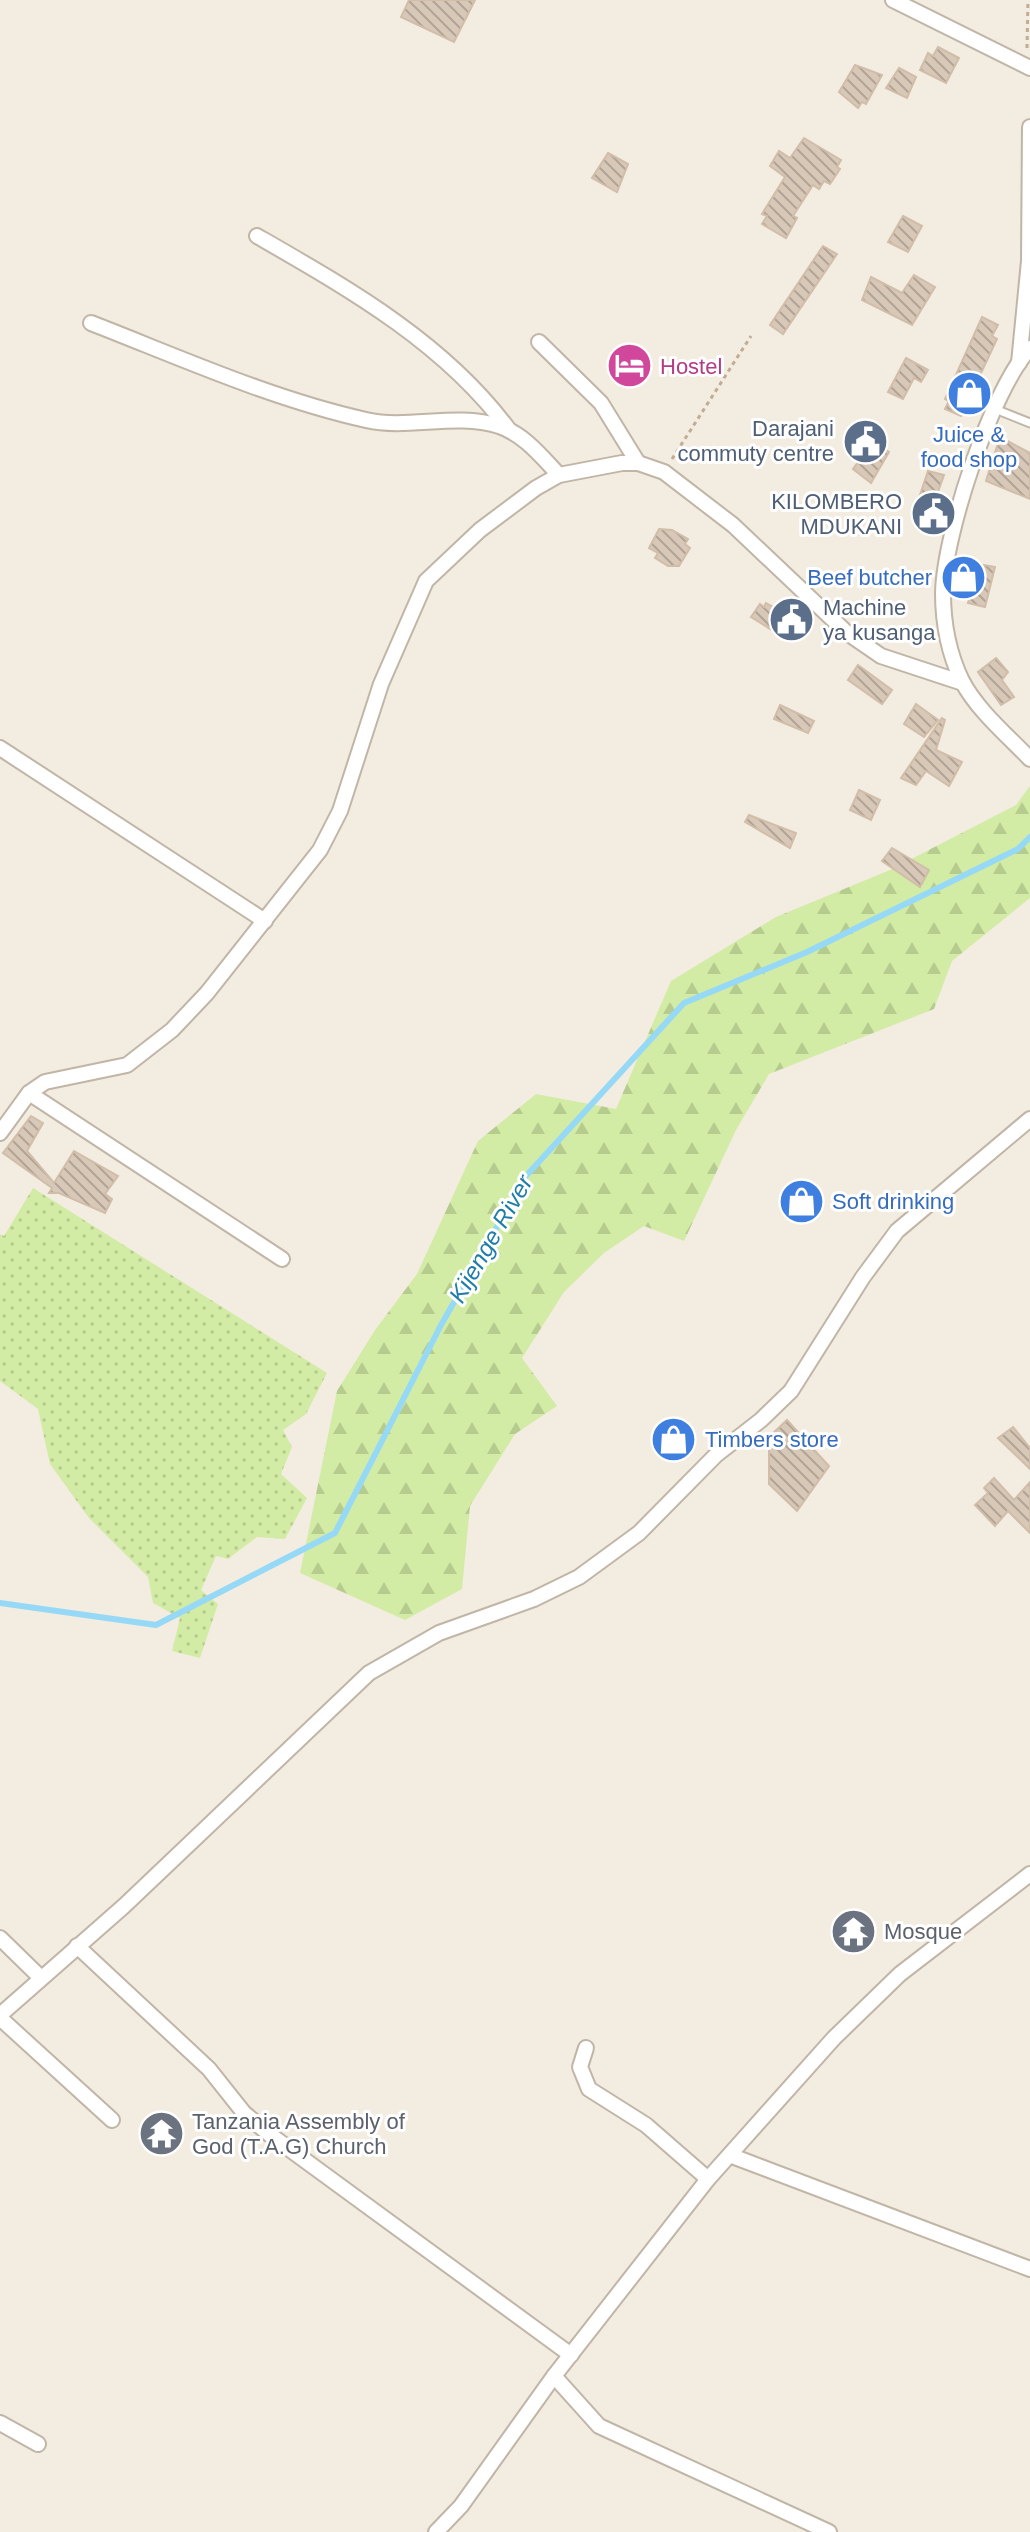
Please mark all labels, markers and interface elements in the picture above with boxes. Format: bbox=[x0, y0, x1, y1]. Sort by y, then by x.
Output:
hotel icon: Hostel bbox=[605, 342, 653, 390]
place label: Hostel bbox=[660, 354, 722, 379]
shop icon: Juice & food shop bbox=[945, 369, 993, 417]
place label: Darajani commuty centre bbox=[678, 416, 834, 466]
public building icon: Darajani commuty centre bbox=[841, 417, 889, 465]
place label: Juice & food shop bbox=[921, 422, 1017, 472]
place label: KILOMBERO MDUKANI bbox=[771, 489, 902, 539]
public building icon: KILOMBERO MDUKANI bbox=[909, 490, 957, 538]
shop icon: Beef butcher bbox=[939, 553, 987, 601]
place label: Beef butcher bbox=[807, 565, 932, 590]
place label: Machine ya kusanga bbox=[823, 595, 936, 645]
public building icon: Machine ya kusanga bbox=[768, 596, 816, 644]
water label: Kijenge River bbox=[443, 1169, 538, 1307]
shop icon: Soft drinking bbox=[777, 1177, 825, 1225]
place label: Soft drinking bbox=[832, 1189, 954, 1214]
shop icon: Timbers store bbox=[650, 1415, 698, 1463]
place label: Timbers store bbox=[705, 1427, 839, 1452]
temple icon: Mosque bbox=[829, 1907, 877, 1955]
place label: Mosque bbox=[884, 1919, 962, 1944]
place label: Tanzania Assembly of God (T.A.G) Church bbox=[192, 2109, 406, 2159]
temple icon: Tanzania Assembly of God (T.A.G) Church bbox=[137, 2110, 185, 2158]

